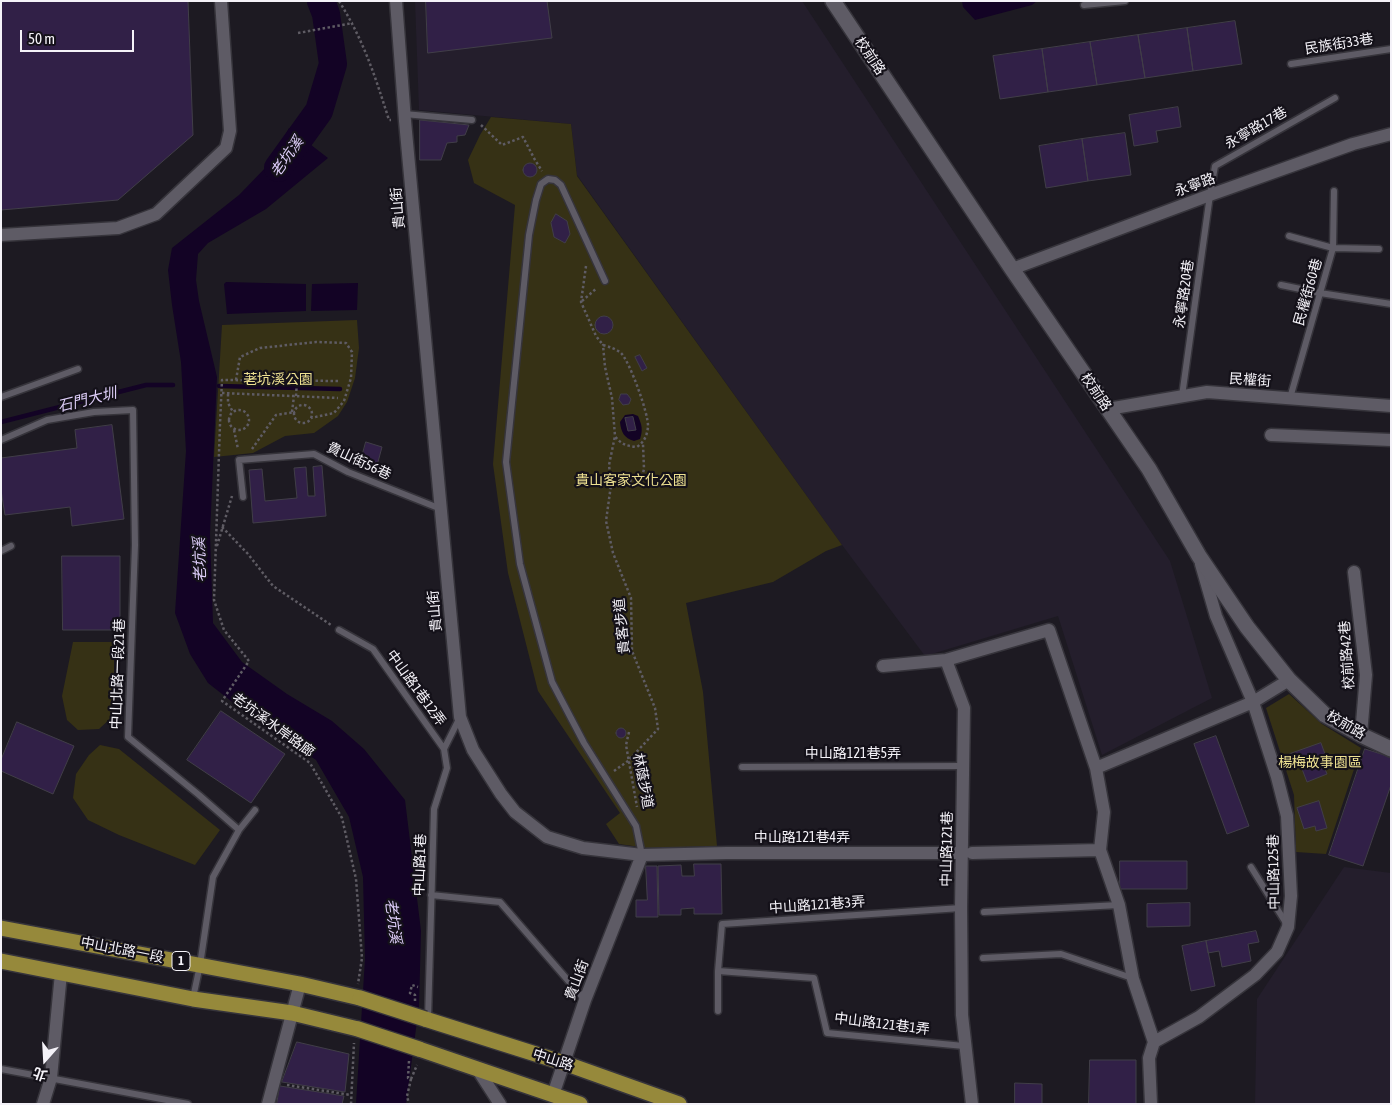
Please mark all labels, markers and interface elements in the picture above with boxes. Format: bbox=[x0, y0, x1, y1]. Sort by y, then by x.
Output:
scale bar bbox=[22, 20, 136, 52]
text: 50 m bbox=[28, 30, 55, 47]
street label: 民族街33巷 bbox=[1304, 30, 1374, 58]
street label: 校前路 bbox=[851, 34, 889, 78]
street label: 永寧路17巷 bbox=[1222, 103, 1290, 153]
water label: 老坑溪 bbox=[267, 133, 307, 181]
street label: 永寧路 bbox=[1172, 170, 1218, 200]
street label: 貴山街 bbox=[388, 186, 408, 230]
street label: 民權街60巷 bbox=[1290, 256, 1326, 328]
street label: 永寧路20巷 bbox=[1171, 259, 1197, 329]
street label: 校前路 bbox=[1077, 370, 1115, 414]
street label: 民權街 bbox=[1228, 370, 1272, 390]
park label: 荖坑溪公園 bbox=[243, 372, 313, 388]
water label: 石門大圳 bbox=[56, 384, 118, 416]
street label: 貴山街56巷 bbox=[324, 439, 394, 483]
park label: 貴山客家文化公園 bbox=[575, 473, 687, 489]
water label: 老坑溪 bbox=[190, 537, 210, 583]
street label: 貴山街 bbox=[425, 589, 445, 633]
street label: 貴客步道 bbox=[611, 597, 633, 655]
street label: 中山北路一段21巷 bbox=[108, 618, 128, 730]
street label: 校前路42巷 bbox=[1336, 620, 1358, 690]
street label: 中山路1巷12弄 bbox=[383, 647, 449, 729]
street label: 老坑溪水岸路廊 bbox=[228, 689, 318, 761]
street label: 校前路 bbox=[1324, 707, 1368, 743]
street label: 中山路121巷5弄 bbox=[805, 746, 901, 762]
street label: 林蔭步道 bbox=[629, 752, 657, 810]
park label: 楊梅故事園區 bbox=[1278, 755, 1362, 771]
street label: 中山路121巷 bbox=[938, 811, 956, 887]
street label: 中山路121巷4弄 bbox=[754, 830, 850, 846]
street label: 中山路1巷 bbox=[411, 833, 429, 897]
street label: 中山路125巷 bbox=[1265, 834, 1283, 910]
street label: 中山路121巷3弄 bbox=[768, 893, 866, 917]
water label: 老坑溪 bbox=[381, 898, 405, 944]
street label: 中山北路一段 bbox=[79, 934, 165, 966]
road number: 1 bbox=[172, 951, 190, 970]
street label: 貴山街 bbox=[562, 957, 592, 1003]
street label: 中山路121巷1弄 bbox=[833, 1010, 931, 1038]
north arrow bbox=[20, 1035, 70, 1085]
street label: 中山路 bbox=[530, 1046, 576, 1074]
text: 北 bbox=[31, 1064, 49, 1084]

